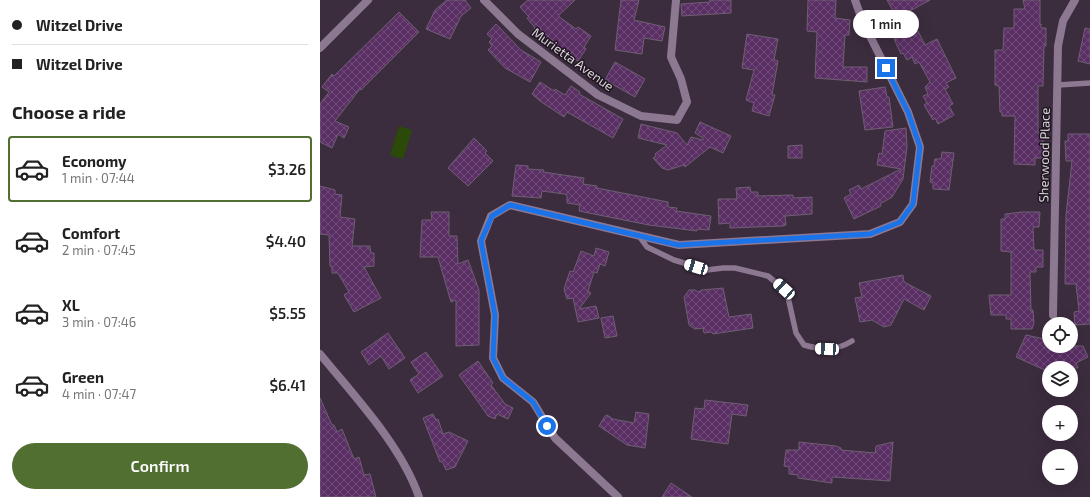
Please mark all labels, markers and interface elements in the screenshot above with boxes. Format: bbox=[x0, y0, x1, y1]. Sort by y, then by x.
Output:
callout: 1 min bbox=[853, 10, 919, 38]
text: Witzel Drive bbox=[36, 16, 123, 34]
text: 1 min bbox=[871, 16, 901, 32]
street label: Murietta Avenue bbox=[529, 24, 617, 94]
text: Witzel Drive bbox=[36, 55, 123, 73]
route end bbox=[877, 59, 895, 77]
text: Choose a ride bbox=[12, 101, 126, 123]
street label: Sherwood Place bbox=[1035, 107, 1053, 202]
icon: car bbox=[14, 151, 50, 187]
text: Economy bbox=[62, 152, 127, 170]
text: $3.26 bbox=[268, 160, 306, 178]
text: 1 min · 07:44 bbox=[62, 170, 135, 186]
icon: car bbox=[14, 223, 50, 259]
text: Comfort bbox=[62, 224, 120, 242]
text: $4.40 bbox=[266, 232, 306, 250]
text: 2 min · 07:45 bbox=[62, 242, 136, 258]
car bbox=[683, 258, 709, 276]
car bbox=[771, 277, 797, 301]
icon: car bbox=[14, 295, 50, 331]
text: XL bbox=[62, 296, 80, 314]
text: $5.55 bbox=[269, 304, 306, 322]
text: 3 min · 07:46 bbox=[62, 314, 136, 330]
map controls bbox=[1042, 317, 1078, 485]
button: locate bbox=[1042, 317, 1078, 353]
car bbox=[815, 342, 839, 356]
button: layers bbox=[1042, 361, 1078, 397]
icon: car bbox=[14, 367, 50, 403]
text: Green bbox=[62, 368, 104, 386]
text: $6.41 bbox=[270, 376, 306, 394]
text: 4 min · 07:47 bbox=[62, 386, 136, 402]
button: + bbox=[1042, 405, 1078, 441]
route start bbox=[538, 417, 556, 435]
button: Confirm bbox=[12, 443, 308, 489]
button: − bbox=[1042, 449, 1078, 485]

